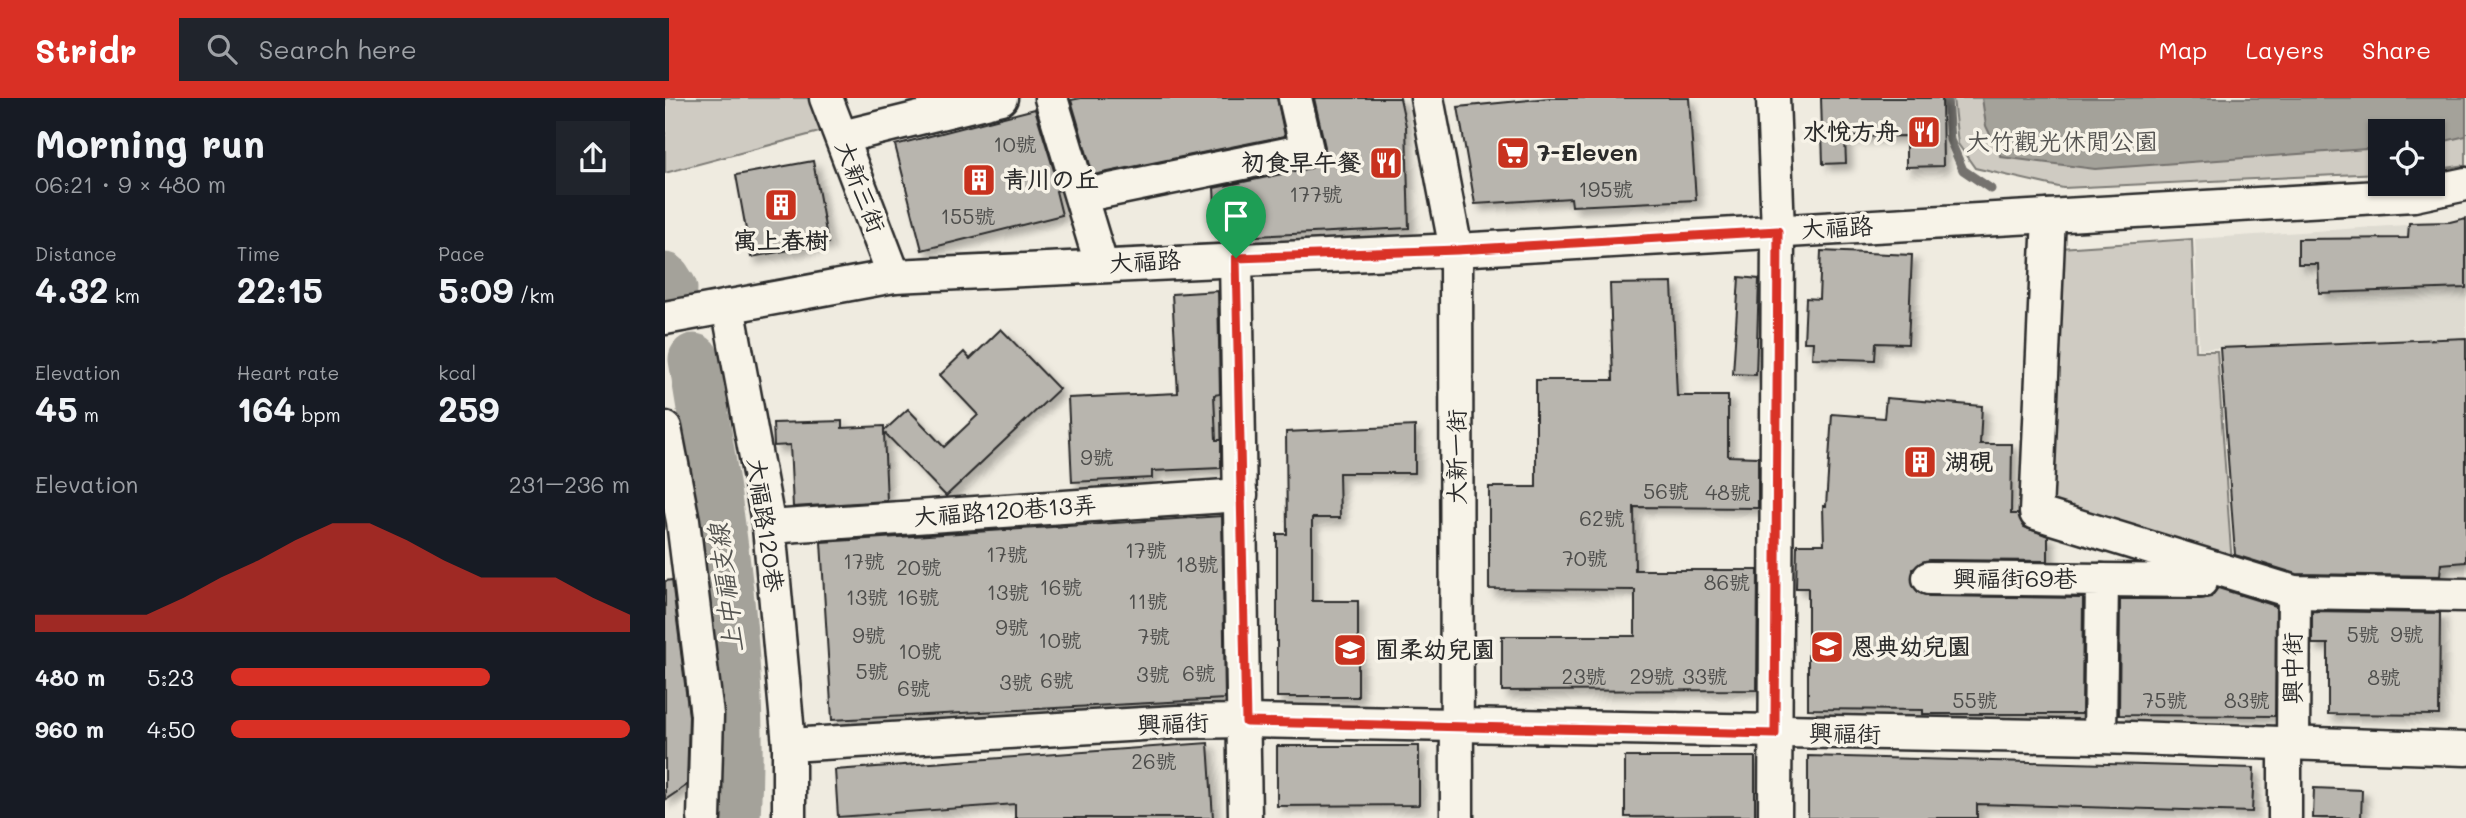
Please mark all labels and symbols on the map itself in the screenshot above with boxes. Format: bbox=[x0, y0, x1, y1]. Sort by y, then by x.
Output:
restaurant icon: 水悅方舟 bbox=[1905, 113, 1943, 151]
place label: 水悅方舟 bbox=[1803, 115, 1899, 146]
park label: 大竹觀光休閒公園 bbox=[1966, 125, 2158, 156]
house number: 10號 bbox=[993, 130, 1037, 157]
supermarket icon: 7-Eleven bbox=[1494, 134, 1532, 172]
street label: 大新三街 bbox=[830, 136, 893, 237]
place label: 7-Eleven bbox=[1537, 136, 1638, 167]
restaurant icon: 初食早午餐 bbox=[1367, 144, 1405, 182]
place label: 初食早午餐 bbox=[1241, 146, 1361, 177]
building icon: 青川の丘 bbox=[960, 161, 998, 199]
place label: 青川の丘 bbox=[1003, 163, 1099, 194]
house number: 195號 bbox=[1578, 175, 1634, 202]
house number: 177號 bbox=[1289, 180, 1343, 207]
building icon: 寓上春樹 bbox=[762, 186, 800, 224]
pin bbox=[1206, 186, 1266, 258]
house number: 155號 bbox=[941, 202, 995, 229]
street label: 大福路 bbox=[1800, 209, 1874, 244]
place label: 寓上春樹 bbox=[733, 224, 829, 255]
street label: 大福路 bbox=[1108, 243, 1182, 278]
street label: 大新一街 bbox=[1440, 409, 1471, 505]
house number: 9號 bbox=[1080, 443, 1114, 470]
building icon: 湖硯 bbox=[1901, 443, 1939, 481]
place label: 湖硯 bbox=[1945, 445, 1993, 476]
street label: 大福路120巷 bbox=[742, 456, 791, 594]
house number: 56號 bbox=[1643, 477, 1689, 504]
house number: 48號 bbox=[1705, 478, 1751, 505]
street label: 大福路120巷13弄 bbox=[912, 488, 1098, 531]
house number: 62號 bbox=[1579, 504, 1625, 531]
water label: 上中福支線 bbox=[700, 520, 750, 655]
house number: 17號 bbox=[1125, 536, 1167, 563]
house number: 17號 bbox=[986, 540, 1028, 567]
house number: 70號 bbox=[1562, 544, 1608, 571]
house number: 17號 bbox=[843, 547, 885, 574]
house number: 18號 bbox=[1175, 550, 1219, 577]
house number: 20號 bbox=[896, 553, 942, 580]
street label: 興福街69巷 bbox=[1953, 562, 2077, 593]
house number: 86號 bbox=[1704, 568, 1750, 595]
house number: 16號 bbox=[1039, 573, 1083, 600]
house number: 13號 bbox=[987, 578, 1029, 605]
house number: 13號 bbox=[846, 583, 888, 610]
house number: 16號 bbox=[896, 583, 940, 610]
house number: 11號 bbox=[1128, 587, 1168, 614]
house number: 9號 bbox=[995, 613, 1029, 640]
house number: 5號 bbox=[2346, 620, 2380, 647]
house number: 9號 bbox=[2390, 620, 2424, 647]
house number: 9號 bbox=[852, 621, 886, 648]
house number: 7號 bbox=[1138, 622, 1170, 649]
house number: 10號 bbox=[1038, 626, 1082, 653]
school or university icon: 恩典幼兒園 bbox=[1808, 628, 1846, 666]
place label: 恩典幼兒園 bbox=[1851, 630, 1971, 661]
school or university icon: 囿柔幼兒園 bbox=[1331, 631, 1369, 669]
street label: 興中街 bbox=[2276, 632, 2307, 704]
place label: 囿柔幼兒園 bbox=[1375, 633, 1495, 664]
house number: 10號 bbox=[898, 637, 942, 664]
house number: 5號 bbox=[855, 657, 889, 684]
house number: 6號 bbox=[1182, 659, 1216, 686]
house number: 3號 bbox=[1136, 660, 1170, 687]
house number: 23號 bbox=[1561, 662, 1607, 689]
house number: 29號 bbox=[1629, 662, 1675, 689]
house number: 33號 bbox=[1682, 662, 1728, 689]
house number: 8號 bbox=[2367, 663, 2401, 690]
house number: 6號 bbox=[1040, 666, 1074, 693]
house number: 3號 bbox=[999, 668, 1033, 695]
house number: 6號 bbox=[897, 674, 931, 701]
house number: 55號 bbox=[1952, 686, 1998, 713]
house number: 75號 bbox=[2143, 686, 2187, 713]
house number: 83號 bbox=[2224, 686, 2270, 713]
street label: 興福街 bbox=[1136, 706, 1209, 739]
street label: 興福街 bbox=[1809, 716, 1881, 749]
house number: 26號 bbox=[1131, 747, 1177, 774]

